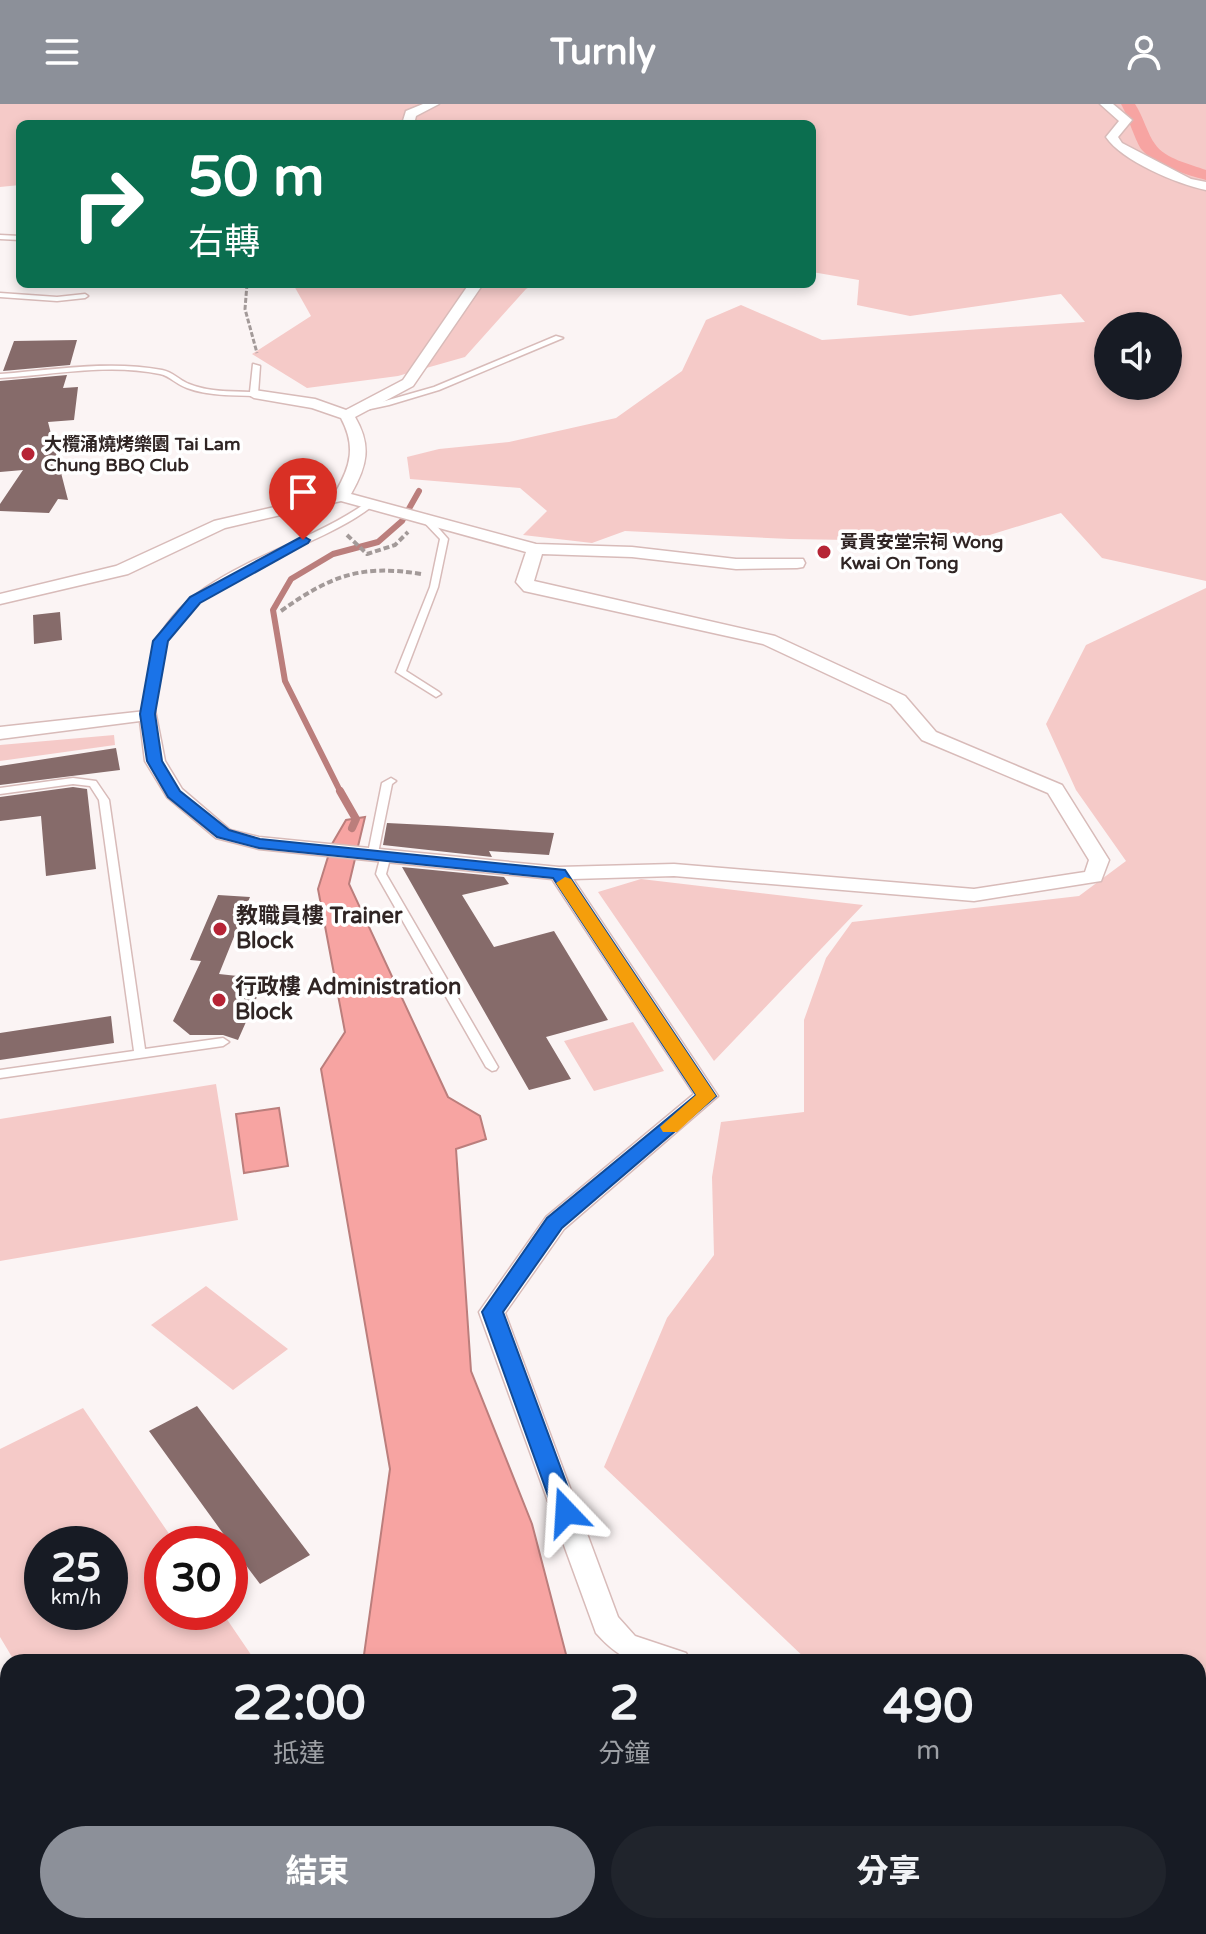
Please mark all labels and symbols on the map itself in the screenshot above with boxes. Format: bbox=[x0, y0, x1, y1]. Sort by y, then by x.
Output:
place label: 大欖涌燒烤樂園 Tai Lam Chung BBQ Club bbox=[44, 433, 241, 476]
marker: 大欖涌燒烤樂園 Tai Lam Chung BBQ Club bbox=[19, 445, 37, 463]
pin bbox=[269, 458, 337, 540]
place label: 黃貴安堂宗祠 Wong Kwai On Tong bbox=[840, 531, 1003, 574]
marker: 黃貴安堂宗祠 Wong Kwai On Tong bbox=[815, 543, 833, 561]
place label: 教職員樓 Trainer Block bbox=[236, 903, 403, 954]
marker: 教職員樓 Trainer Block bbox=[211, 920, 229, 938]
place label: 行政樓 Administration Block bbox=[235, 974, 461, 1025]
marker: 行政樓 Administration Block bbox=[210, 991, 228, 1009]
position arrow bbox=[524, 1470, 608, 1554]
speed limit sign: 30 bbox=[144, 1526, 248, 1630]

